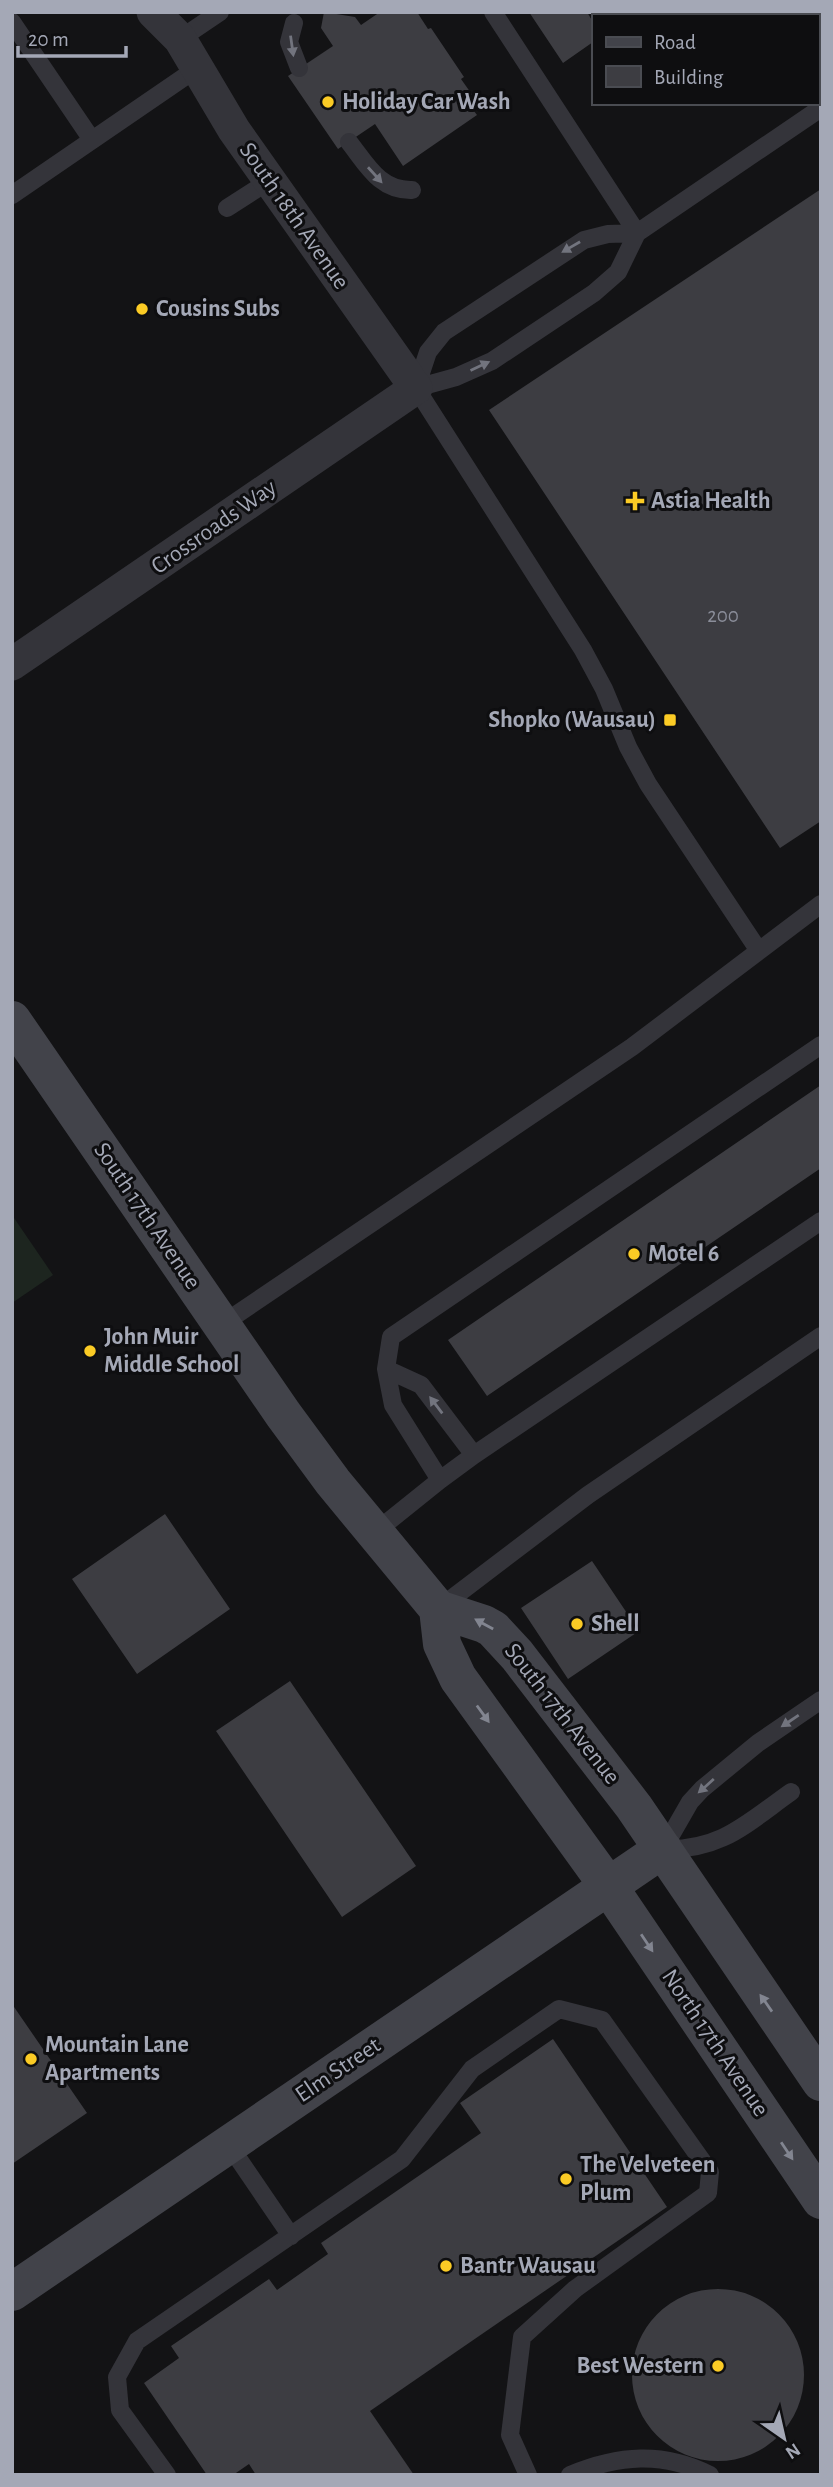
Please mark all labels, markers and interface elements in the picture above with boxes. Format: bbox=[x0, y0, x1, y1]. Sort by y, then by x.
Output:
scale bar bbox=[18, 14, 126, 58]
legend bbox=[592, 14, 819, 105]
text: 20 m bbox=[28, 29, 69, 50]
text: Road bbox=[654, 32, 696, 53]
one-way arrow bbox=[287, 35, 298, 57]
text: Building bbox=[654, 67, 724, 88]
place label: Holiday Car Wash bbox=[342, 90, 511, 114]
marker: Holiday Car Wash bbox=[320, 94, 336, 110]
street label: South 18th Avenue bbox=[235, 138, 353, 294]
one-way arrow bbox=[367, 166, 383, 184]
one-way arrow bbox=[562, 241, 581, 253]
place label: Cousins Subs bbox=[156, 297, 280, 321]
marker: Cousins Subs bbox=[134, 301, 150, 317]
one-way arrow bbox=[470, 361, 490, 372]
street label: Crossroads Way bbox=[147, 475, 281, 579]
place label: Astia Health bbox=[651, 489, 770, 513]
marker: Astia Health bbox=[625, 491, 645, 511]
house number: 200 bbox=[707, 605, 739, 626]
place label: Shopko (Wausau) bbox=[488, 708, 656, 732]
marker: Shopko (Wausau) bbox=[662, 712, 678, 728]
street label: South 17th Avenue bbox=[89, 1138, 205, 1294]
place label: Motel 6 bbox=[648, 1242, 719, 1266]
marker: Motel 6 bbox=[626, 1246, 642, 1262]
place label: John Muir Middle School bbox=[104, 1325, 239, 1377]
marker: John Muir Middle School bbox=[82, 1343, 98, 1359]
one-way arrow bbox=[429, 1396, 443, 1414]
place label: Shell bbox=[591, 1612, 639, 1636]
marker: Shell bbox=[569, 1616, 585, 1632]
one-way arrow bbox=[474, 1618, 493, 1630]
street label: South 17th Avenue bbox=[500, 1639, 624, 1789]
one-way arrow bbox=[476, 1705, 490, 1723]
one-way arrow bbox=[780, 1714, 799, 1727]
one-way arrow bbox=[698, 1778, 715, 1794]
one-way arrow bbox=[640, 1934, 654, 1952]
street label: North 17th Avenue bbox=[657, 1965, 773, 2121]
one-way arrow bbox=[759, 1994, 773, 2012]
place label: Mountain Lane Apartments bbox=[45, 2033, 189, 2085]
street label: Elm Street bbox=[291, 2033, 385, 2107]
marker: Mountain Lane Apartments bbox=[23, 2051, 39, 2067]
one-way arrow bbox=[780, 2142, 794, 2160]
place label: The Velveteen Plum bbox=[580, 2153, 715, 2205]
marker: The Velveteen Plum bbox=[558, 2171, 574, 2187]
place label: Bantr Wausau bbox=[460, 2254, 596, 2278]
marker: Bantr Wausau bbox=[438, 2258, 454, 2274]
place label: Best Western bbox=[577, 2354, 704, 2378]
marker: Best Western bbox=[710, 2358, 726, 2374]
north arrow bbox=[749, 2403, 819, 2473]
text: N bbox=[782, 2439, 803, 2462]

